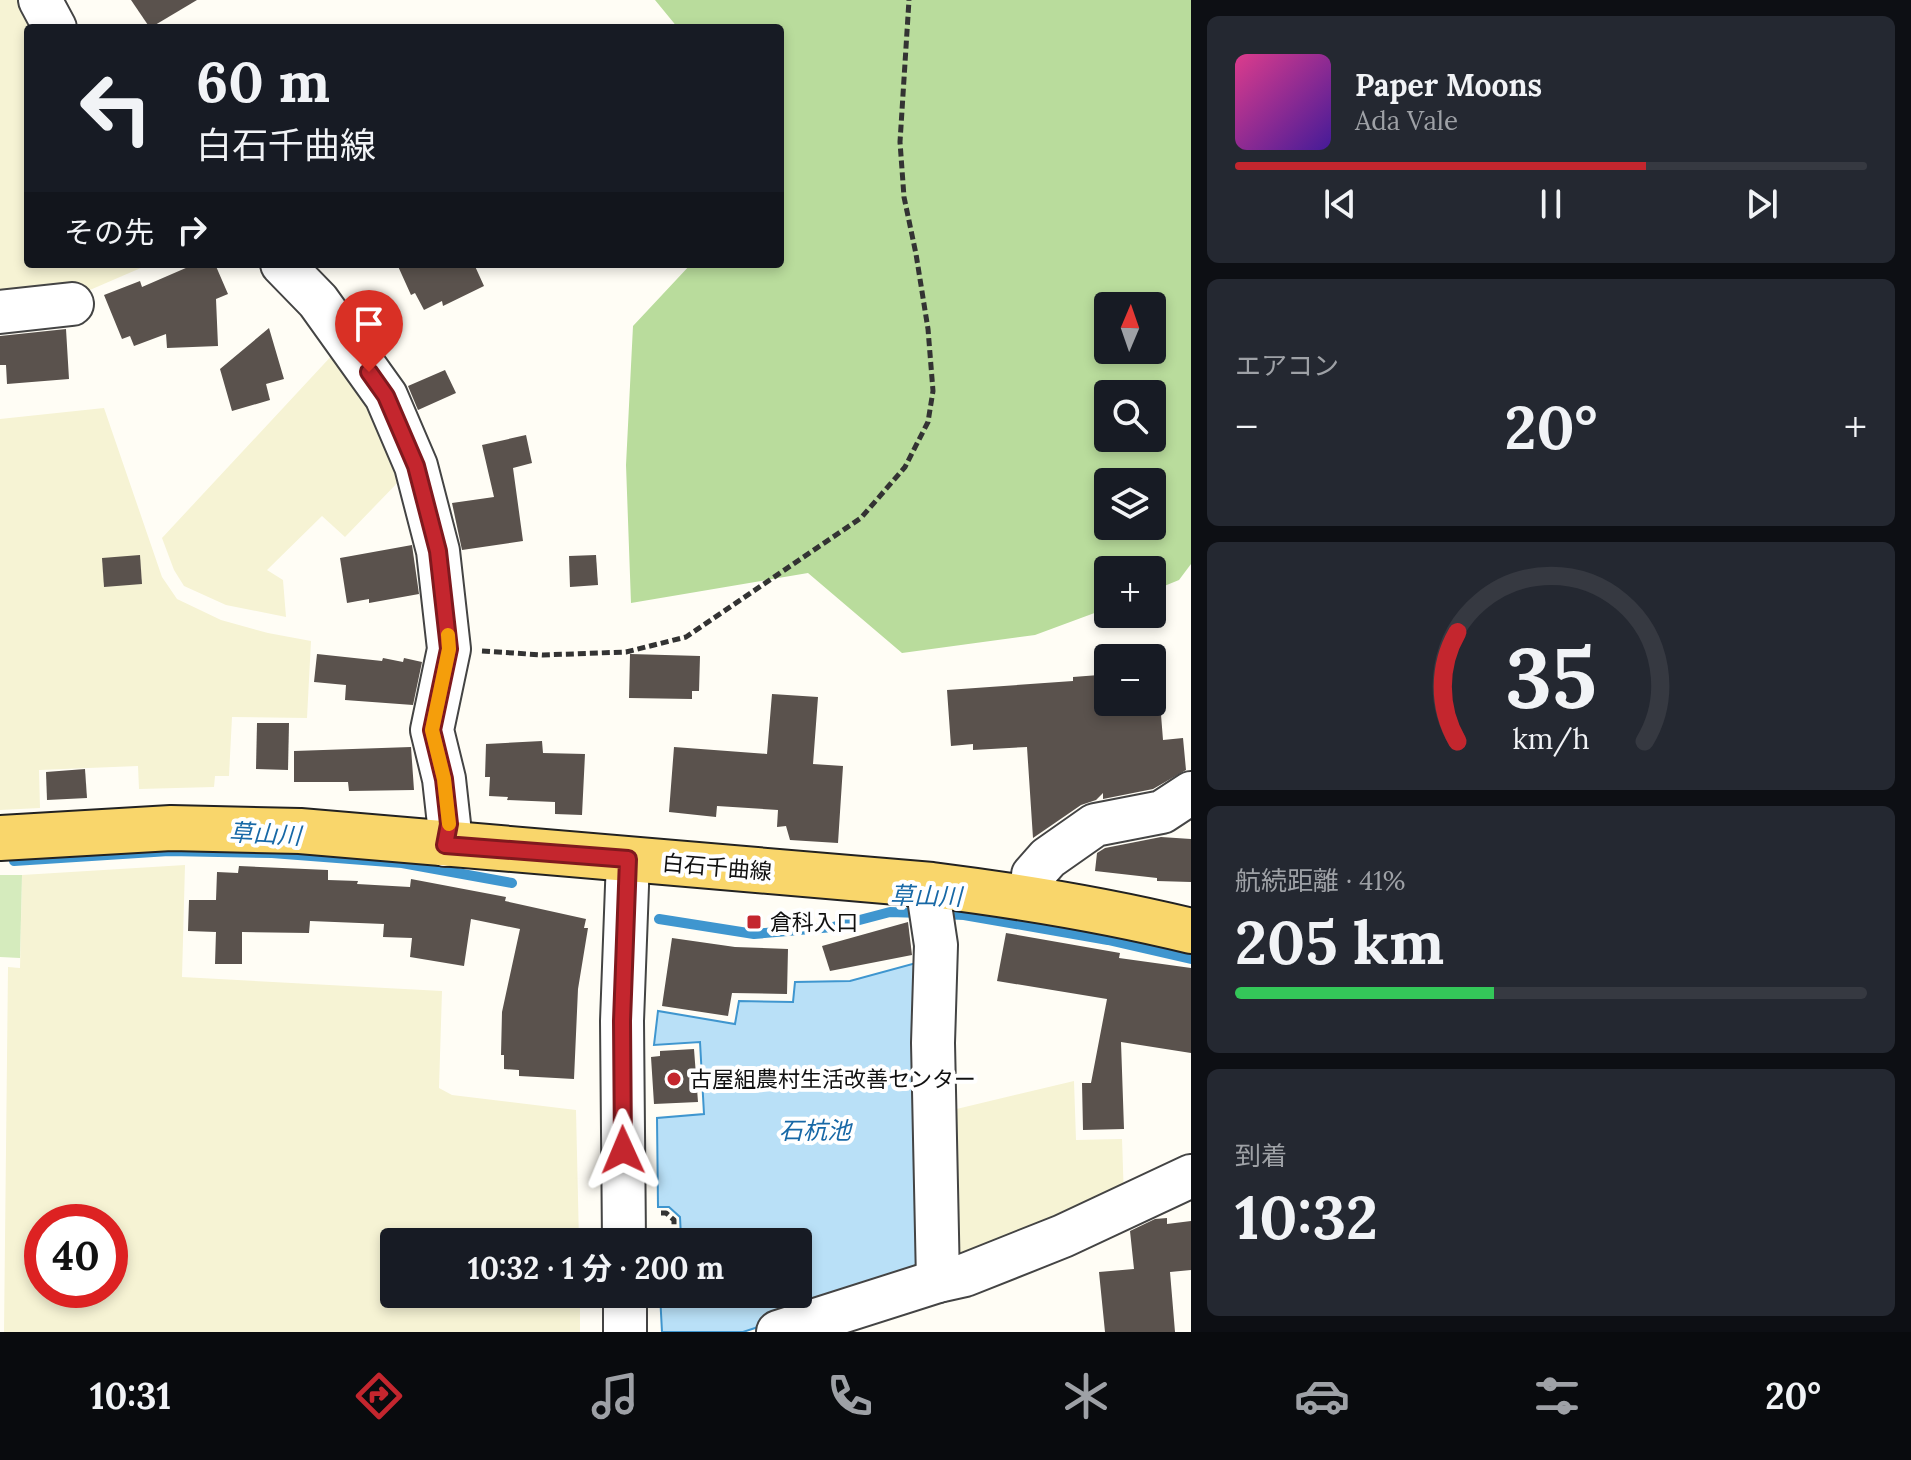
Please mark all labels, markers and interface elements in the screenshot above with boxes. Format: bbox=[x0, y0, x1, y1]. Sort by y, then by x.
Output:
text: 60 m bbox=[196, 46, 330, 117]
icon: left bbox=[64, 56, 168, 160]
text: Paper Moons bbox=[1355, 66, 1542, 104]
text: Ada Vale bbox=[1355, 104, 1458, 137]
text: 白石千曲線 bbox=[196, 122, 376, 168]
icon: previous bbox=[1318, 182, 1362, 226]
icon: pause bbox=[1529, 182, 1573, 226]
icon: next bbox=[1740, 182, 1784, 226]
icon: right bbox=[170, 208, 214, 252]
text: その先 bbox=[64, 213, 154, 251]
pin bbox=[335, 290, 403, 372]
north arrow bbox=[1094, 292, 1166, 364]
map controls bbox=[1094, 292, 1166, 716]
icon: arrive bbox=[347, 302, 391, 346]
text: エアコン bbox=[1235, 349, 1339, 382]
button: search bbox=[1094, 380, 1166, 452]
text: 20° bbox=[1504, 389, 1598, 465]
text: − bbox=[1235, 399, 1258, 455]
text: + bbox=[1844, 399, 1867, 455]
button: layers bbox=[1094, 468, 1166, 540]
button: + bbox=[1094, 556, 1166, 628]
text: 35 bbox=[1505, 624, 1597, 731]
button: − bbox=[1094, 644, 1166, 716]
text: km/h bbox=[1512, 720, 1590, 757]
water label: 草山川 bbox=[228, 817, 305, 852]
street label: 白石千曲線 bbox=[661, 848, 773, 886]
text: 航続距離 · 41% bbox=[1235, 864, 1405, 897]
water label: 草山川 bbox=[890, 880, 965, 912]
text: 205 km bbox=[1235, 904, 1444, 980]
place label: 倉科入口 bbox=[770, 908, 858, 936]
marker: 倉科入口 bbox=[745, 913, 763, 931]
place label: 古屋組農村生活改善センター bbox=[690, 1065, 976, 1093]
marker: 古屋組農村生活改善センター bbox=[665, 1070, 683, 1088]
position arrow bbox=[581, 1108, 665, 1192]
water label: 石杭池 bbox=[779, 1115, 853, 1146]
text: 到着 bbox=[1235, 1139, 1287, 1172]
text: 10:32 bbox=[1235, 1179, 1378, 1255]
speed limit sign: 40 bbox=[24, 1204, 128, 1308]
text: 10:32 · 1 分 · 200 m bbox=[468, 1249, 724, 1287]
icon: directions bbox=[351, 1368, 407, 1424]
icon: music bbox=[587, 1368, 643, 1424]
icon: phone bbox=[822, 1368, 878, 1424]
icon: climate bbox=[1058, 1368, 1114, 1424]
icon: car bbox=[1294, 1368, 1350, 1424]
icon: filters bbox=[1529, 1368, 1585, 1424]
text: 10:31 bbox=[90, 1373, 171, 1419]
text: 20° bbox=[1765, 1373, 1821, 1419]

